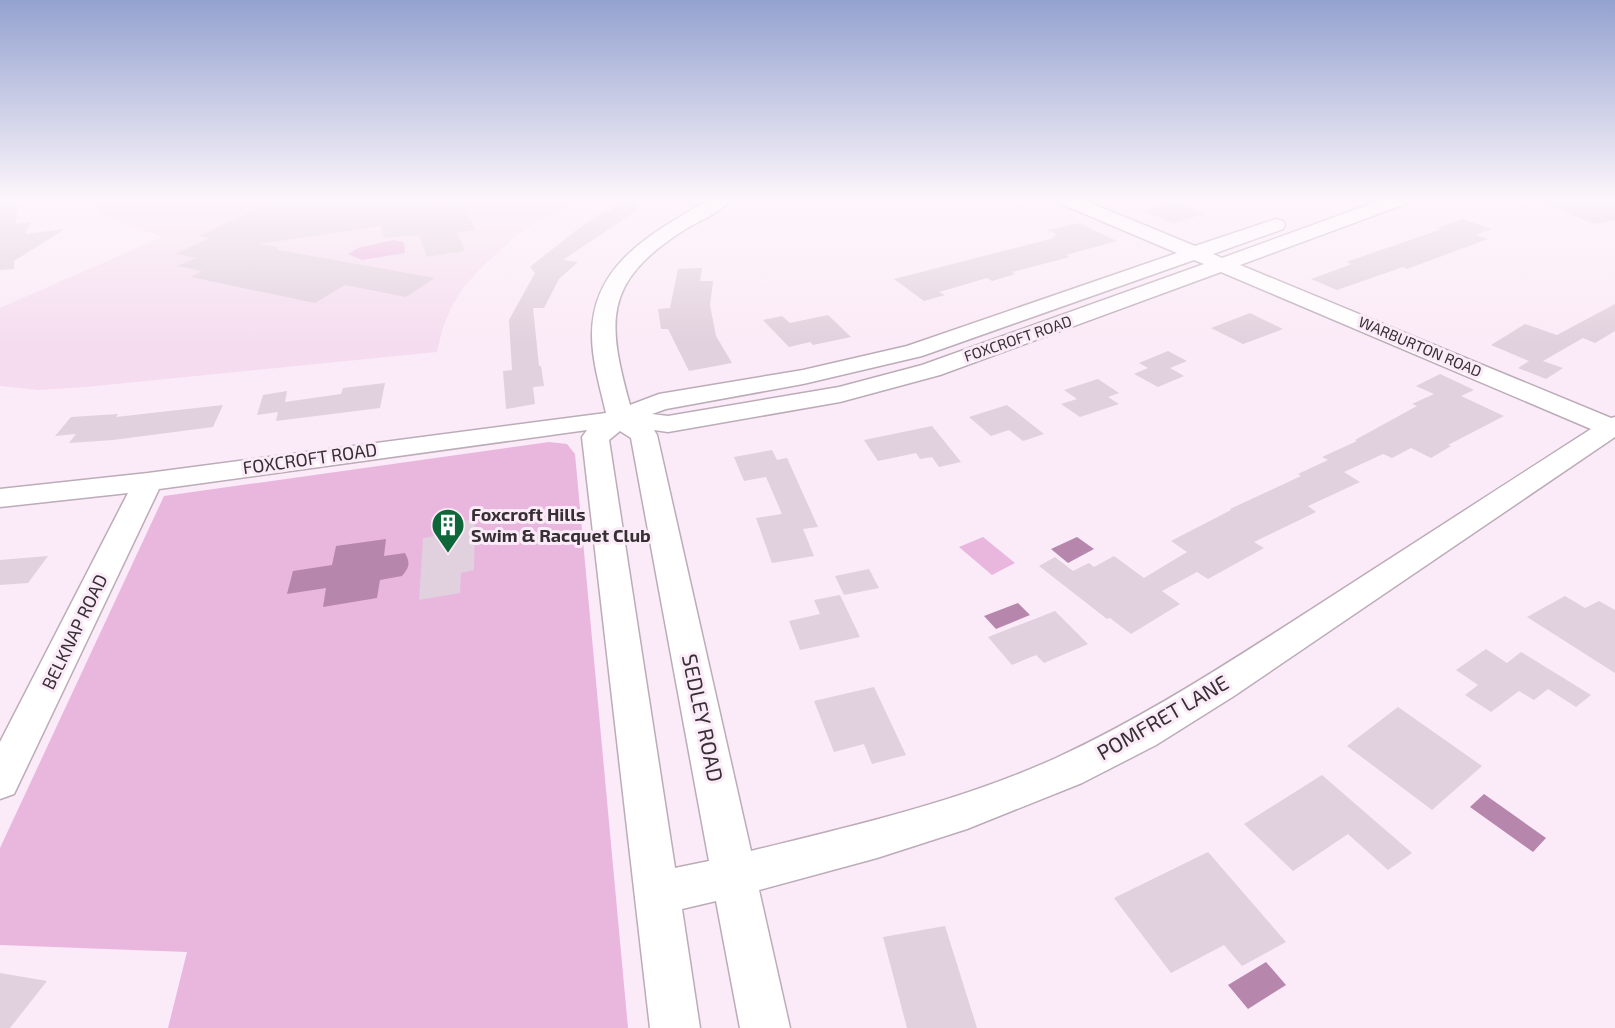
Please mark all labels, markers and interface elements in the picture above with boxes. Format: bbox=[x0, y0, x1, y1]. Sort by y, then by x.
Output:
street label: FOXCROFT ROAD bbox=[961, 311, 1074, 365]
street label: WARBURTON ROAD bbox=[1356, 312, 1485, 380]
street label: FOXCROFT ROAD bbox=[241, 438, 378, 478]
place label: Foxcroft Hills Swim & Racquet Club bbox=[471, 503, 651, 546]
building icon: Foxcroft Hills Swim & Racquet Club bbox=[430, 507, 466, 554]
street label: BELKNAP ROAD bbox=[37, 570, 112, 693]
street label: SEDLEY ROAD bbox=[678, 651, 729, 784]
street label: POMFRET LANE bbox=[1092, 669, 1232, 764]

